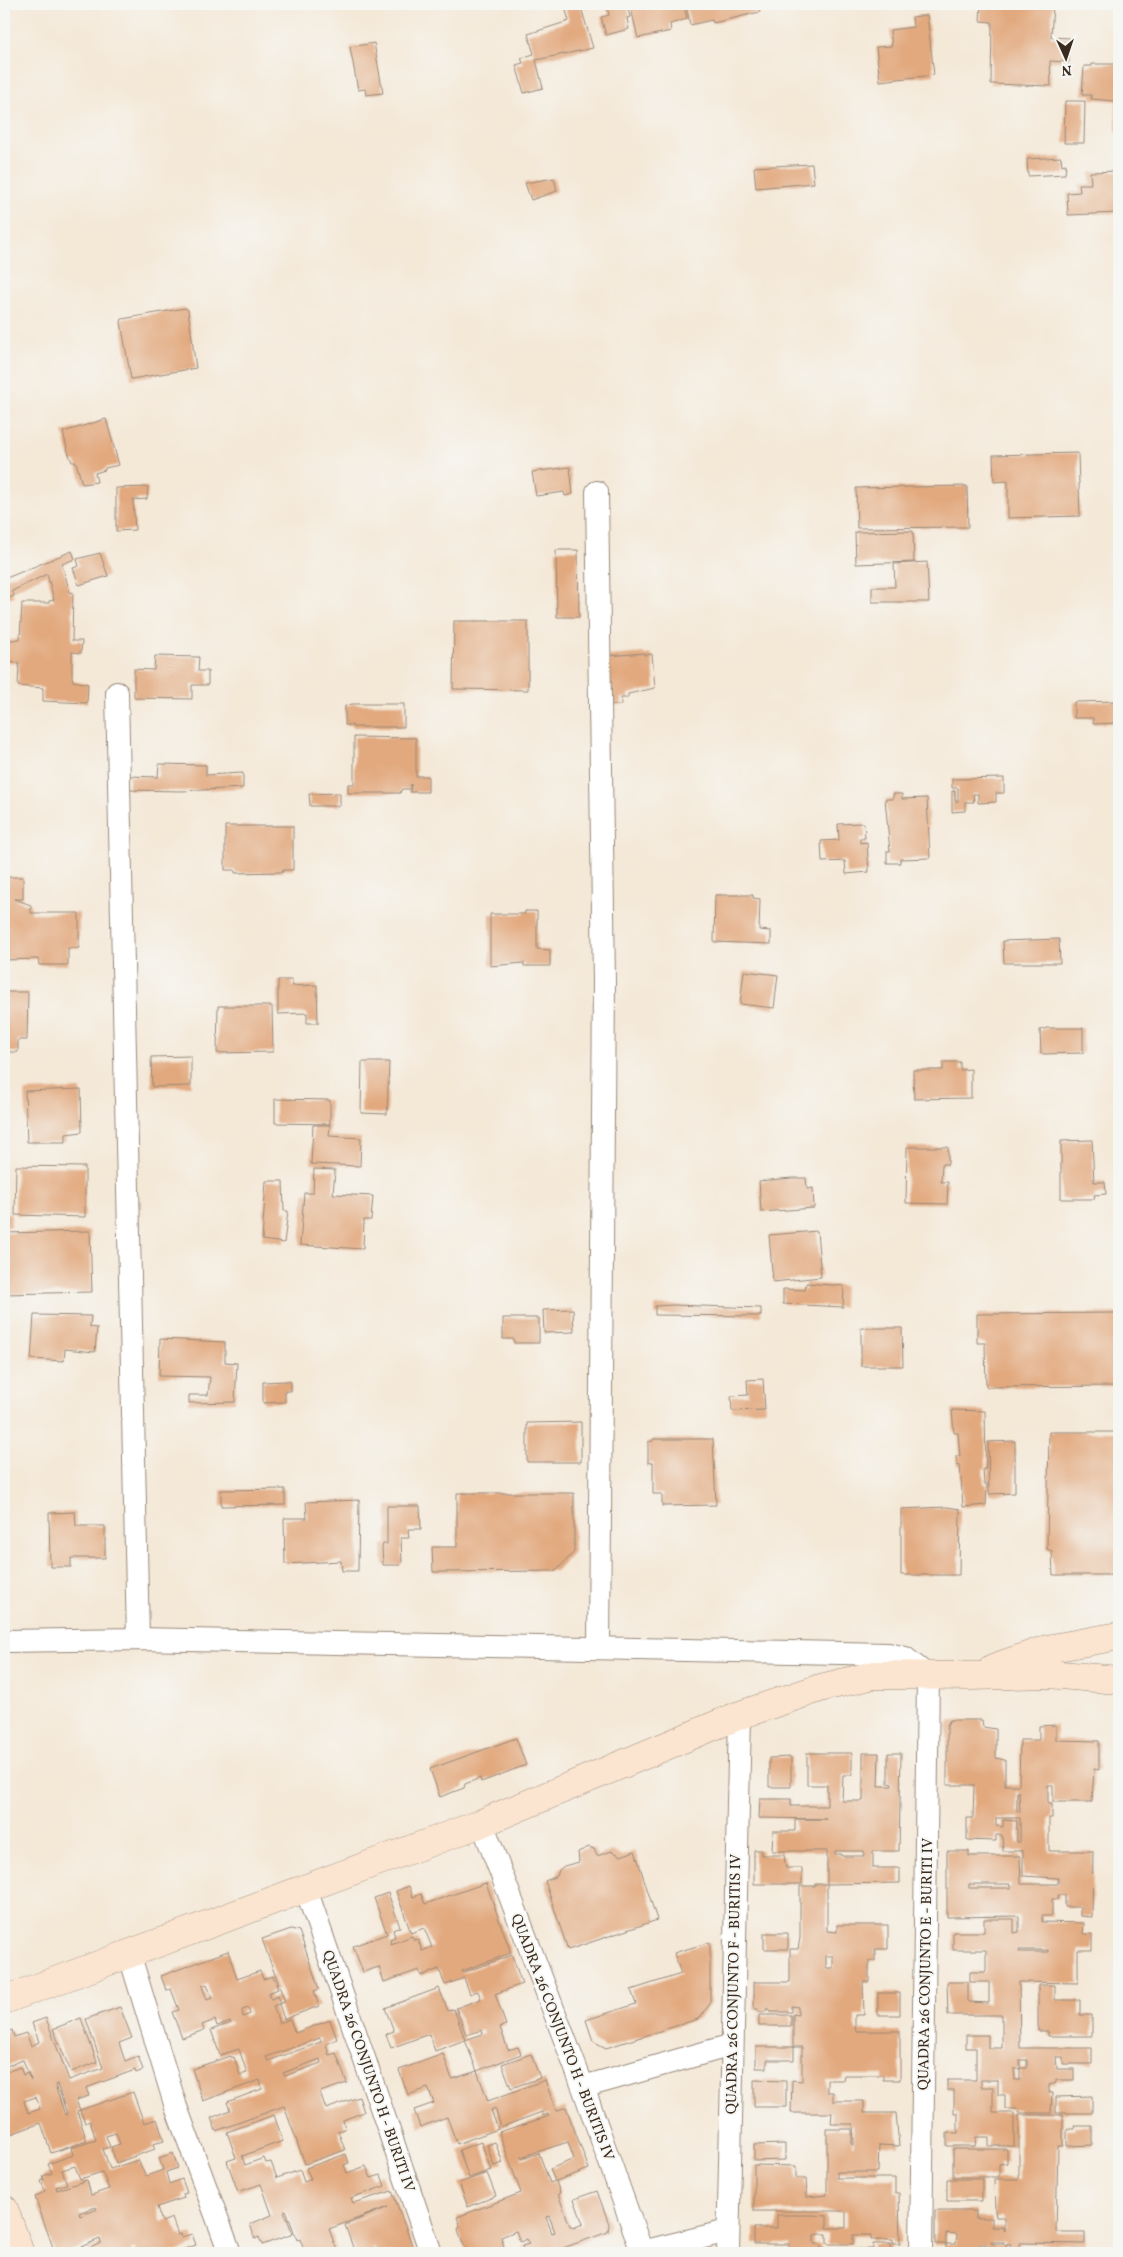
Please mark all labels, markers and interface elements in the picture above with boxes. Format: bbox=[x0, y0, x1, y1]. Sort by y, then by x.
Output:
north arrow bbox=[1040, 32, 1090, 82]
text: N bbox=[1061, 60, 1072, 79]
street label: QUADRA 26 CONJUNTO E - BURITI IV bbox=[914, 1838, 939, 2090]
street label: QUADRA 26 CONJUNTO F - BURITIS IV bbox=[722, 1854, 747, 2114]
street label: QUADRA 26 CONJUNTO H - BURITIS IV bbox=[505, 1911, 619, 2164]
street label: QUADRA 26 CONJUNTO H - BURITI IV bbox=[316, 1948, 419, 2195]

